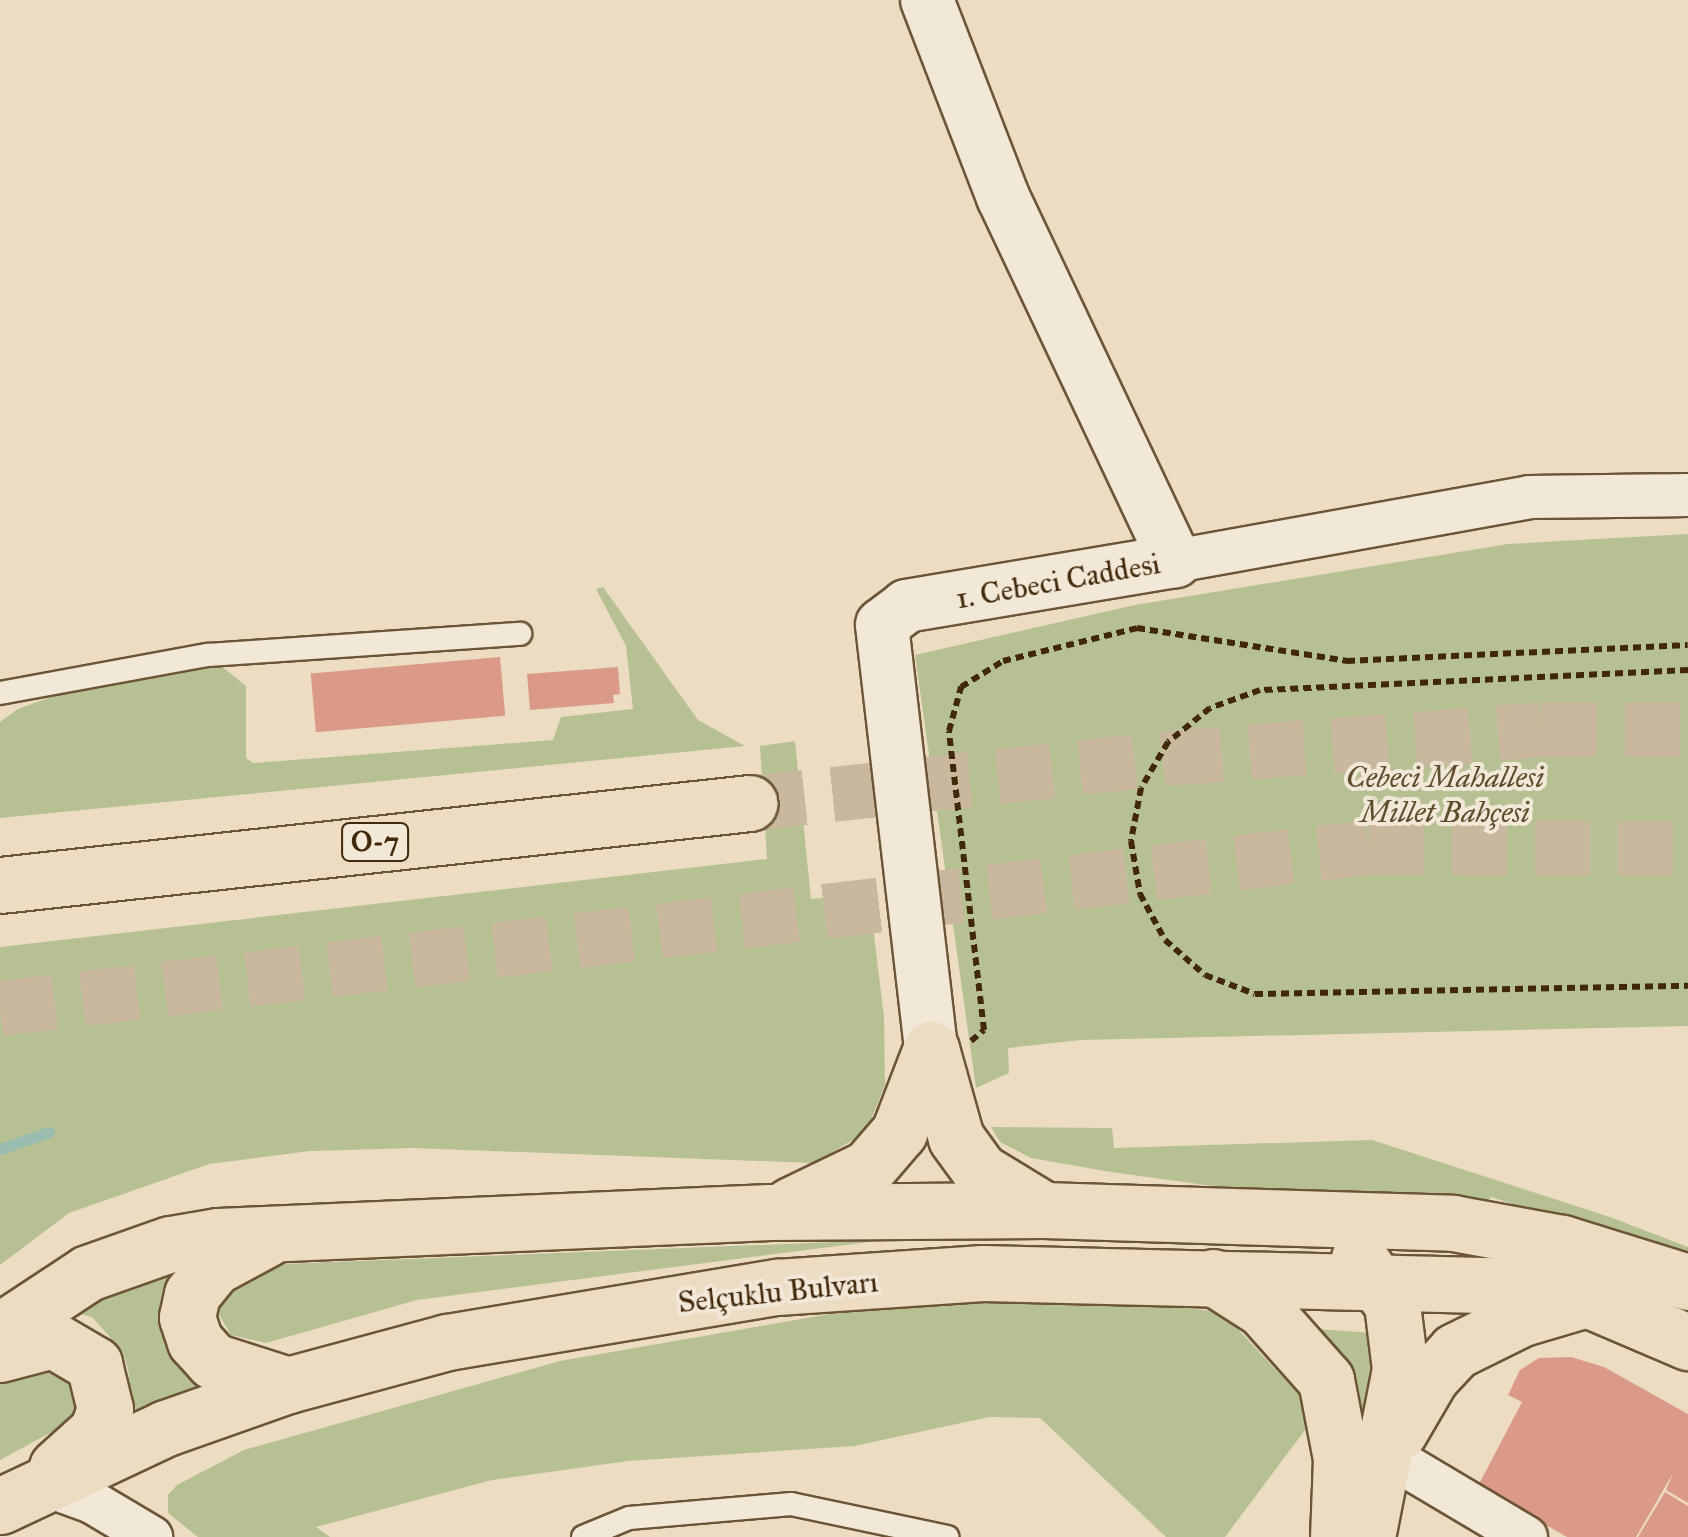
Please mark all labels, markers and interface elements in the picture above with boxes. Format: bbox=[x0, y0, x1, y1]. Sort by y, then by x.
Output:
street label: 1. Cebeci Caddesi bbox=[953, 545, 1163, 617]
park label: Cebeci Mahallesi Millet Bahçesi bbox=[1346, 759, 1544, 830]
road number: O-7 bbox=[340, 819, 410, 865]
street label: Selçuklu Bulvarı bbox=[676, 1264, 880, 1320]

